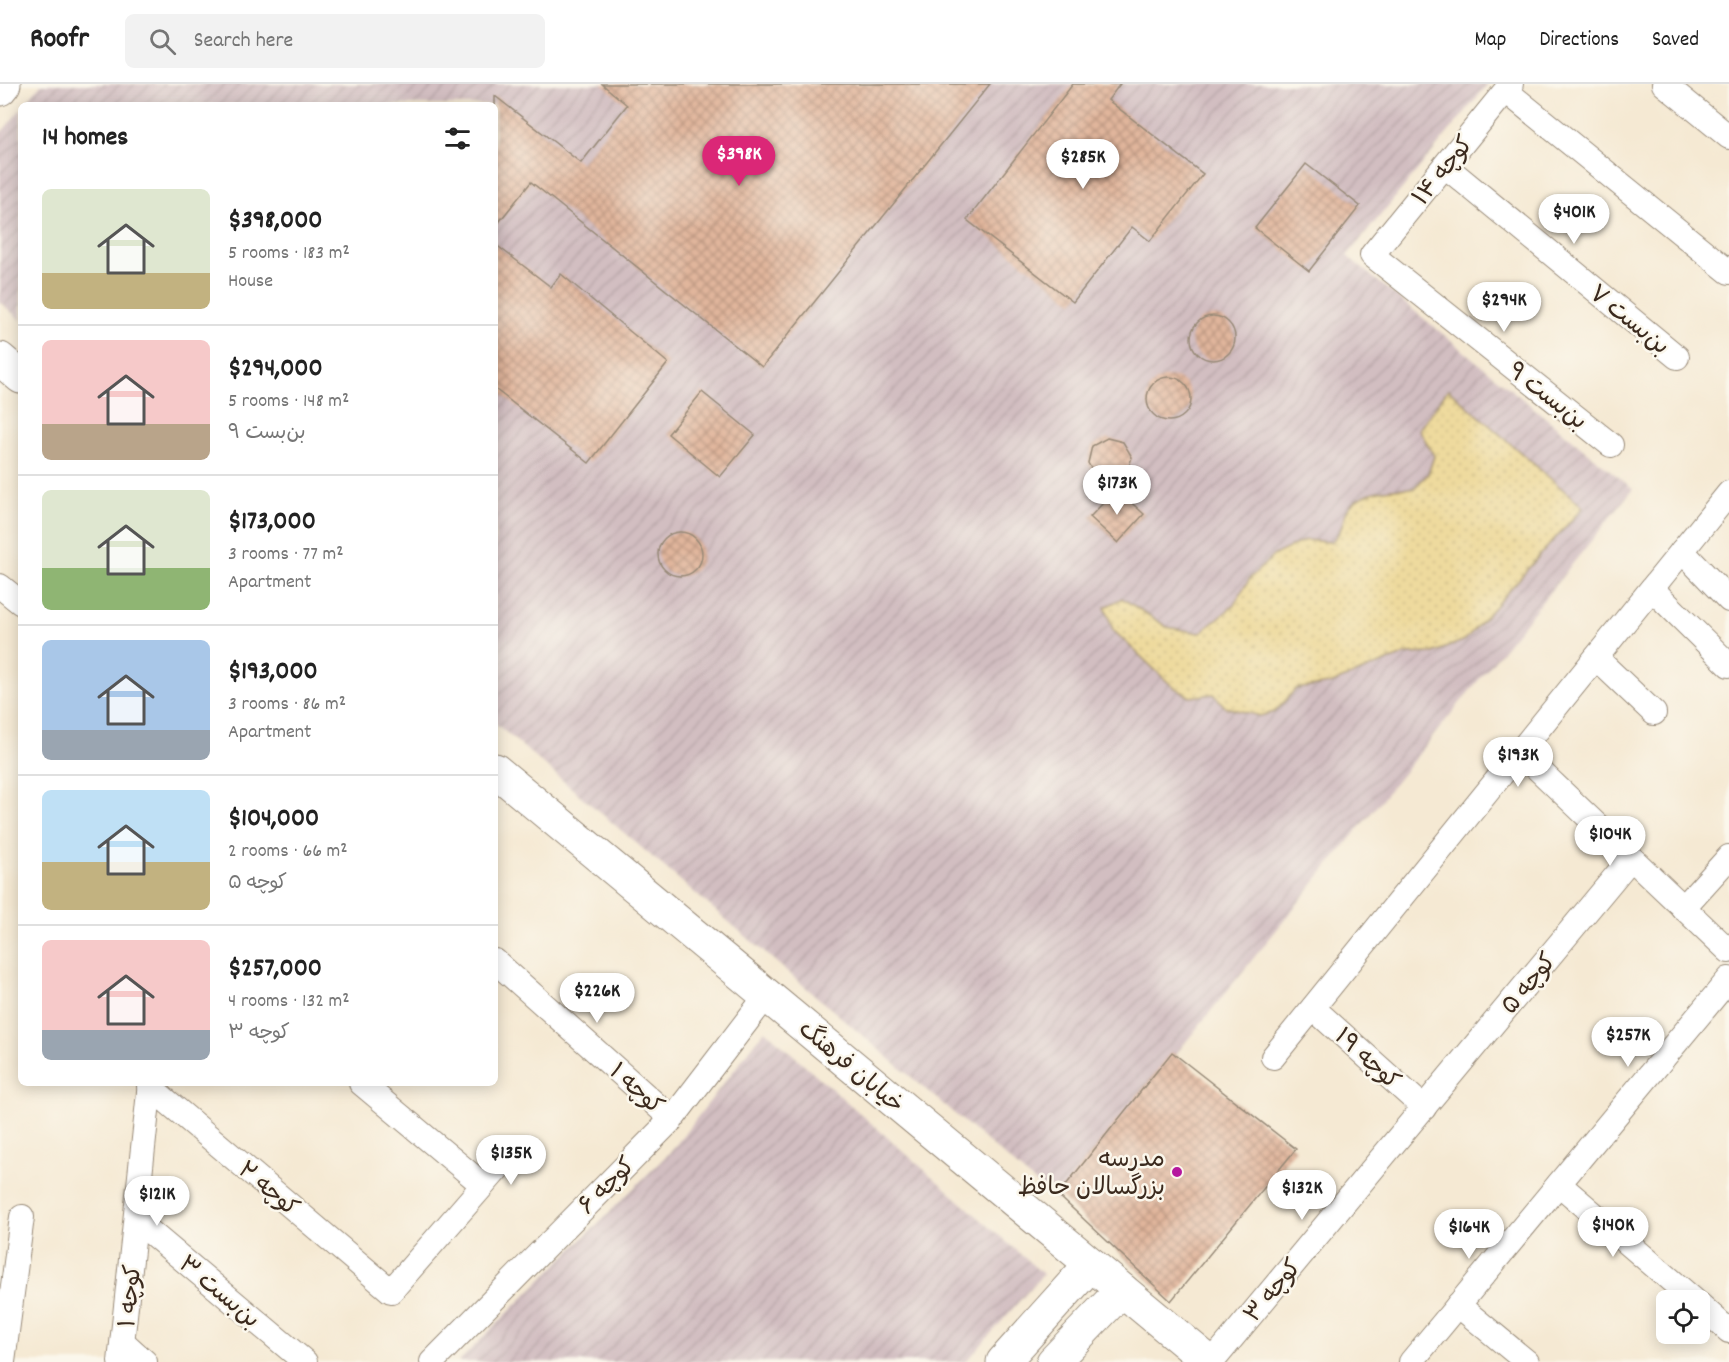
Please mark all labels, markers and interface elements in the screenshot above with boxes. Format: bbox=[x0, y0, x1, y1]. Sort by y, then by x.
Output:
search box bbox=[125, 14, 545, 68]
text: Roofr bbox=[30, 21, 89, 61]
icon: search bbox=[146, 25, 179, 58]
text: Search here bbox=[194, 26, 293, 57]
text: Map bbox=[1475, 26, 1506, 56]
text: Directions bbox=[1539, 26, 1619, 56]
text: Saved bbox=[1652, 26, 1699, 56]
text: 14 homes bbox=[42, 120, 128, 157]
icon: filters bbox=[441, 122, 474, 155]
street label: کوچه ۱۴ bbox=[1406, 130, 1483, 214]
pin: $398K bbox=[697, 136, 781, 187]
pin: $285K bbox=[1041, 139, 1125, 190]
text: $398K bbox=[716, 141, 762, 169]
text: $285K bbox=[1060, 144, 1106, 172]
pin: $401K bbox=[1532, 194, 1616, 245]
text: $401K bbox=[1553, 199, 1595, 227]
text: $398,000 bbox=[228, 203, 323, 240]
icon: home bbox=[90, 213, 162, 285]
text: 5 rooms · 183 m² bbox=[228, 240, 350, 268]
text: House bbox=[228, 268, 273, 296]
street label: بن‌بست ۷ bbox=[1581, 278, 1676, 364]
pin: $294K bbox=[1462, 282, 1546, 333]
text: $294K bbox=[1481, 287, 1527, 315]
text: $294,000 bbox=[228, 351, 323, 388]
street label: بن‌بست ۹ bbox=[1499, 355, 1593, 439]
icon: home bbox=[90, 364, 162, 436]
text: 5 rooms · 148 m² bbox=[228, 388, 349, 416]
text: بن‌بست ۹ bbox=[228, 420, 306, 448]
pin: $173K bbox=[1075, 465, 1159, 516]
text: $173K bbox=[1097, 470, 1137, 498]
text: $173,000 bbox=[228, 504, 316, 541]
icon: home bbox=[90, 514, 162, 586]
text: 3 rooms · 77 m² bbox=[228, 541, 344, 569]
text: Apartment bbox=[228, 569, 311, 597]
text: $193,000 bbox=[228, 654, 318, 691]
icon: home bbox=[90, 664, 162, 736]
text: 3 rooms · 86 m² bbox=[228, 691, 346, 719]
text: Apartment bbox=[228, 719, 311, 747]
pin: $193K bbox=[1476, 737, 1560, 788]
text: $193K bbox=[1497, 742, 1539, 770]
text: $104,000 bbox=[228, 801, 319, 838]
icon: home bbox=[90, 814, 162, 886]
pin: $104K bbox=[1568, 816, 1652, 867]
text: $104K bbox=[1589, 821, 1631, 849]
text: 2 rooms · 66 m² bbox=[228, 838, 348, 866]
text: کوچه ۵ bbox=[228, 870, 287, 898]
street label: کوچه ۵ bbox=[1494, 947, 1566, 1023]
text: $257,000 bbox=[228, 951, 322, 988]
icon: home bbox=[90, 964, 162, 1036]
pin: $226K bbox=[555, 973, 639, 1024]
text: $226K bbox=[574, 978, 620, 1006]
text: 4 rooms · 132 m² bbox=[228, 988, 350, 1016]
street label: خیابان فرهنگ bbox=[790, 1014, 910, 1123]
pin: $257K bbox=[1586, 1017, 1670, 1068]
text: کوچه ۳ bbox=[228, 1020, 290, 1048]
street label: کوچه ۱۹ bbox=[1326, 1021, 1406, 1099]
text: $257K bbox=[1605, 1022, 1651, 1050]
street label: کوچه ۱ bbox=[600, 1056, 670, 1124]
pin: $135K bbox=[469, 1135, 553, 1186]
text: $135K bbox=[490, 1140, 532, 1168]
place label: مدرسه بزرگسالان حافظ bbox=[1018, 1144, 1165, 1206]
street label: کوچه ۶ bbox=[572, 1151, 645, 1224]
street label: کوچه ۲ bbox=[229, 1155, 305, 1226]
marker: مدرسه بزرگسالان حافظ bbox=[1170, 1165, 1184, 1179]
pin: $132K bbox=[1260, 1170, 1344, 1221]
text: $132K bbox=[1281, 1175, 1323, 1203]
pin: $121K bbox=[115, 1176, 199, 1227]
text: $121K bbox=[139, 1181, 175, 1209]
pin: $140K bbox=[1571, 1207, 1655, 1258]
pin: $164K bbox=[1427, 1209, 1511, 1260]
text: $140K bbox=[1592, 1212, 1634, 1240]
text: $164K bbox=[1448, 1214, 1490, 1242]
street label: بن‌بست ۳ bbox=[170, 1249, 266, 1338]
street label: کوچه ۳ bbox=[1237, 1253, 1311, 1331]
street label: کوچه ۱ bbox=[112, 1263, 152, 1329]
map controls bbox=[1656, 1290, 1710, 1344]
button: locate bbox=[1656, 1290, 1710, 1344]

